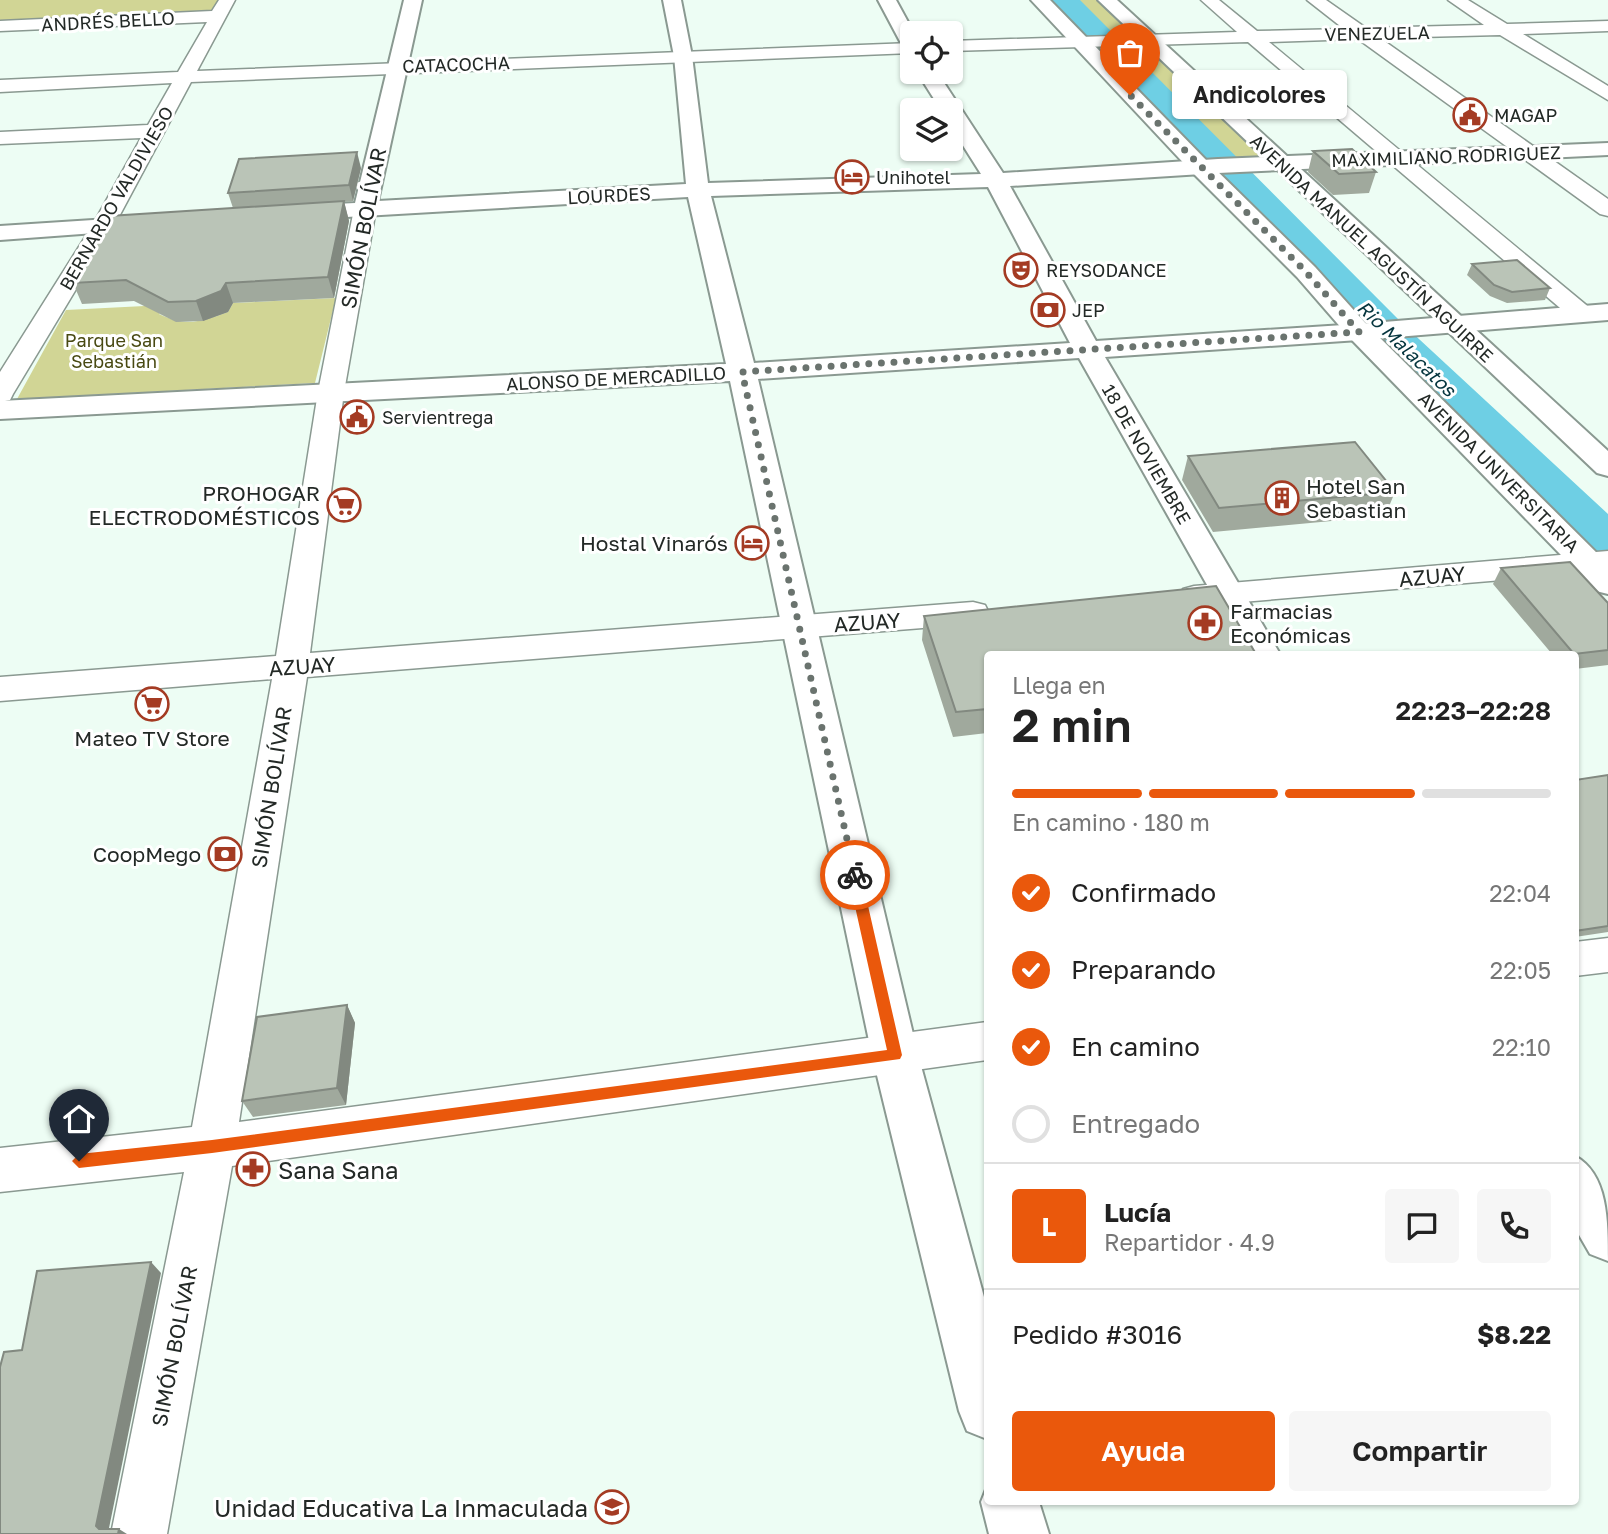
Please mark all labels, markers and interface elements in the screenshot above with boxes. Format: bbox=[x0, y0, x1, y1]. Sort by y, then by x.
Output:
street label: ANDRÉS BELLO bbox=[41, 7, 175, 35]
map controls bbox=[900, 21, 963, 161]
button: locate bbox=[900, 21, 963, 84]
street label: VENEZUELA bbox=[1324, 21, 1430, 45]
pin bbox=[1100, 23, 1160, 95]
icon: bag bbox=[1111, 34, 1149, 72]
street label: CATACOCHA bbox=[402, 51, 510, 77]
callout: Andicolores bbox=[1172, 70, 1347, 119]
text: Andicolores bbox=[1193, 80, 1326, 108]
public building icon: MAGAP bbox=[1451, 96, 1489, 134]
button: layers bbox=[900, 98, 963, 161]
street label: BERNARDO VALDIVIESO bbox=[54, 102, 178, 294]
place label: MAGAP bbox=[1494, 104, 1557, 126]
street label: AVENIDA MANUEL AGUSTÍN AGUIRRE bbox=[1246, 129, 1498, 367]
street label: MAXIMILIANO RODRIGUEZ bbox=[1331, 141, 1561, 171]
street label: SIMÓN BOLÍVAR bbox=[335, 145, 391, 311]
hotel icon: Unihotel bbox=[833, 158, 871, 196]
place label: Unihotel bbox=[876, 166, 951, 188]
street label: LOURDES bbox=[567, 182, 651, 208]
theatre icon: REYSODANCE bbox=[1002, 251, 1040, 289]
place label: REYSODANCE bbox=[1046, 259, 1167, 281]
bank icon: JEP bbox=[1029, 291, 1067, 329]
water label: Rio Malacatos bbox=[1353, 295, 1462, 401]
place label: JEP bbox=[1072, 299, 1105, 321]
park label: Parque San Sebastián bbox=[65, 329, 163, 372]
street label: ALONSO DE MERCADILLO bbox=[506, 361, 726, 395]
street label: 18 DE NOVIEMBRE bbox=[1098, 380, 1196, 528]
street label: AVENIDA UNIVERSITARIA bbox=[1414, 387, 1584, 557]
public building icon: Servientrega bbox=[338, 398, 376, 436]
place label: Servientrega bbox=[382, 406, 493, 428]
place label: Hotel San Sebastian bbox=[1306, 473, 1406, 523]
building icon: Hotel San Sebastian bbox=[1263, 479, 1301, 517]
place label: PROHOGAR ELECTRODOMÉSTICOS bbox=[89, 480, 320, 530]
supermarket icon: PROHOGAR ELECTRODOMÉSTICOS bbox=[325, 486, 363, 524]
hotel icon: Hostal Vinarós bbox=[733, 524, 771, 562]
place label: Hostal Vinarós bbox=[580, 530, 728, 556]
street label: AZUAY bbox=[1398, 560, 1467, 592]
place label: Farmacias Económicas bbox=[1230, 598, 1351, 648]
pharmacy icon: Farmacias Económicas bbox=[1186, 604, 1224, 642]
street label: AZUAY bbox=[833, 607, 902, 637]
street label: AZUAY bbox=[268, 651, 337, 681]
text: Llega en bbox=[1012, 671, 1106, 699]
supermarket icon: Mateo TV Store bbox=[133, 685, 171, 723]
text: 22:23–22:28 bbox=[1396, 695, 1551, 726]
text: 2 min bbox=[1012, 697, 1132, 752]
street label: SIMÓN BOLÍVAR bbox=[245, 704, 297, 870]
place label: Mateo TV Store bbox=[74, 725, 230, 751]
text: En camino · 180 m bbox=[1012, 808, 1210, 836]
bank icon: CoopMego bbox=[206, 835, 244, 873]
courier bbox=[820, 840, 890, 910]
place label: CoopMego bbox=[93, 841, 201, 867]
icon: bike bbox=[836, 856, 874, 894]
icon: check bbox=[1012, 874, 1050, 912]
text: Confirmado bbox=[1071, 877, 1216, 908]
text: 22:04 bbox=[1489, 879, 1551, 907]
icon: check bbox=[1012, 951, 1050, 989]
text: Preparando bbox=[1071, 954, 1216, 985]
text: 22:05 bbox=[1490, 956, 1551, 984]
icon: check bbox=[1012, 1028, 1050, 1066]
text: En camino bbox=[1071, 1031, 1200, 1062]
text: 22:10 bbox=[1492, 1033, 1551, 1061]
pin bbox=[49, 1089, 109, 1161]
icon: home bbox=[60, 1100, 98, 1138]
text: Entregado bbox=[1071, 1108, 1200, 1139]
pharmacy icon: Sana Sana bbox=[234, 1150, 272, 1188]
place label: Sana Sana bbox=[278, 1155, 398, 1184]
button: chat bbox=[1385, 1189, 1459, 1263]
button: phone bbox=[1477, 1189, 1551, 1263]
text: Lucía bbox=[1104, 1197, 1171, 1228]
text: L bbox=[1042, 1211, 1056, 1242]
text: Repartidor · 4.9 bbox=[1104, 1228, 1275, 1256]
street label: SIMÓN BOLÍVAR bbox=[146, 1263, 202, 1429]
text: Pedido #3016 bbox=[1012, 1319, 1182, 1350]
text: $8.22 bbox=[1477, 1319, 1551, 1350]
button: Ayuda bbox=[1012, 1411, 1275, 1491]
button: Compartir bbox=[1289, 1411, 1551, 1491]
school or university icon: Unidad Educativa La Inmaculada bbox=[593, 1488, 631, 1526]
place label: Unidad Educativa La Inmaculada bbox=[214, 1493, 588, 1522]

